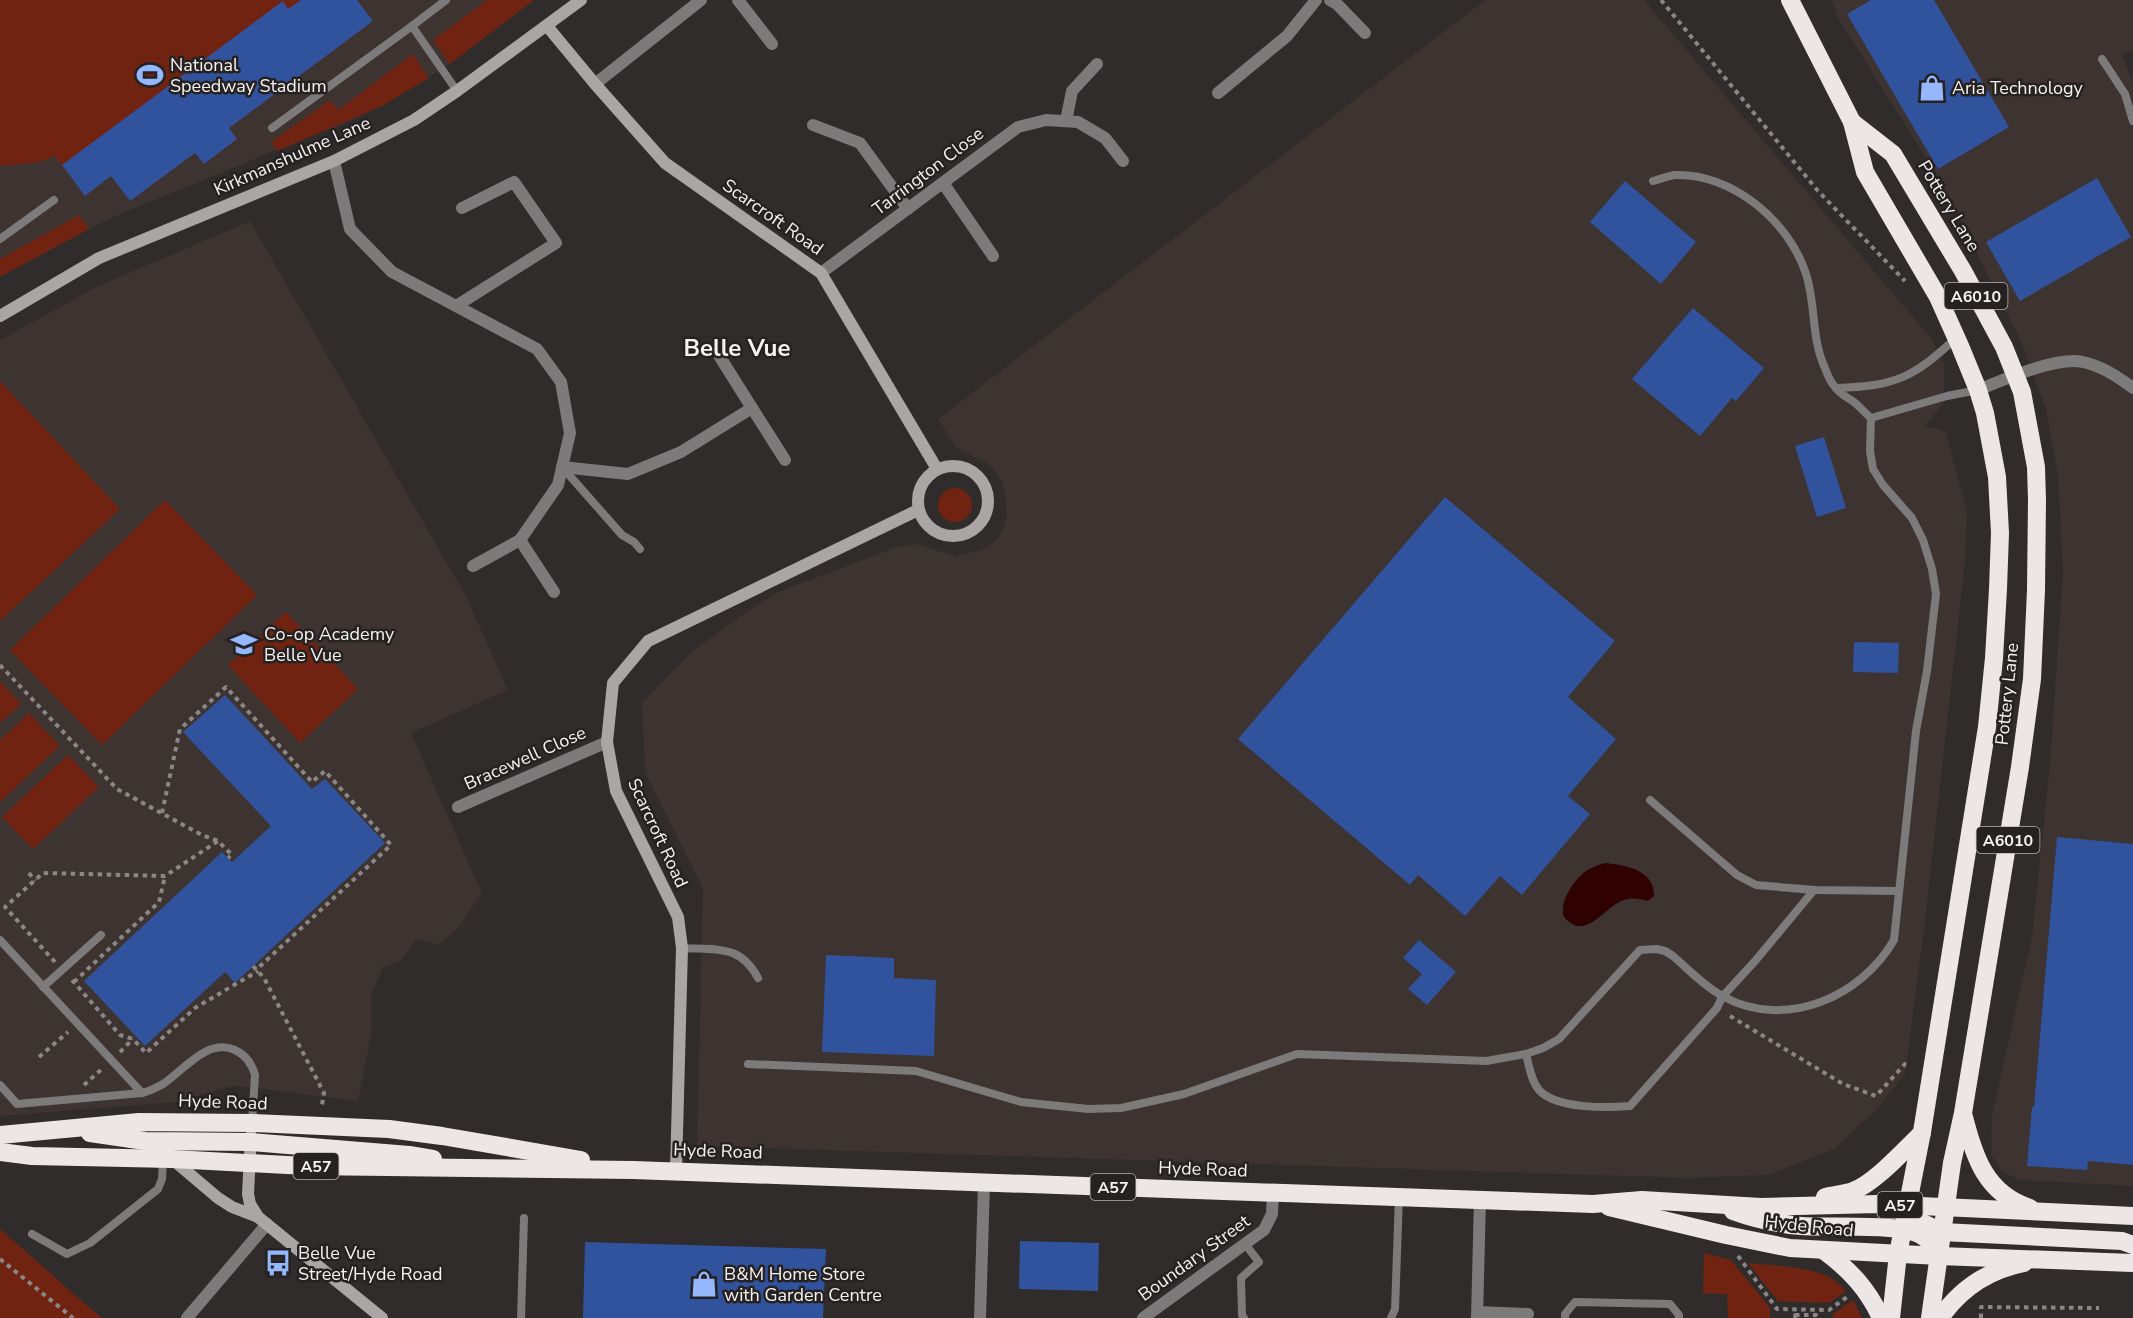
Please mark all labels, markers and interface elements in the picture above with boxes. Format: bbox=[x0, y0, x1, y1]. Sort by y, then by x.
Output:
place label: National Speedway Stadium bbox=[170, 53, 327, 98]
sports icon: National Speedway Stadium bbox=[135, 60, 165, 90]
shop icon: Aria Technology bbox=[1917, 73, 1947, 103]
place label: Aria Technology bbox=[1952, 76, 2084, 100]
street label: Kirkmanshulme Lane bbox=[210, 111, 374, 201]
street label: Tarrington Close bbox=[867, 121, 989, 221]
street label: Pottery Lane bbox=[1912, 156, 1986, 256]
street label: Scarcroft Road bbox=[718, 173, 828, 261]
road number: A6010 bbox=[1944, 283, 2008, 309]
district label: Belle Vue bbox=[683, 332, 791, 364]
place label: Co-op Academy Belle Vue bbox=[264, 622, 395, 667]
school or university icon: Co-op Academy Belle Vue bbox=[229, 629, 259, 659]
street label: Pottery Lane bbox=[1990, 642, 2024, 746]
street label: Bracewell Close bbox=[460, 720, 590, 796]
street label: Scarcroft Road bbox=[622, 774, 694, 892]
road number: A6010 bbox=[1976, 827, 2040, 853]
street label: Hyde Road bbox=[178, 1088, 268, 1116]
street label: Hyde Road bbox=[673, 1137, 763, 1165]
road number: A57 bbox=[294, 1153, 338, 1179]
street label: Hyde Road bbox=[1158, 1155, 1248, 1183]
road number: A57 bbox=[1090, 1174, 1136, 1200]
road number: A57 bbox=[1878, 1192, 1922, 1218]
street label: Boundary Street bbox=[1133, 1209, 1255, 1307]
street label: Hyde Road bbox=[1763, 1209, 1855, 1243]
place label: Belle Vue Street/Hyde Road bbox=[298, 1241, 443, 1286]
bus stop icon: Belle Vue Street/Hyde Road bbox=[263, 1248, 293, 1278]
place label: B&M Home Store with Garden Centre bbox=[724, 1262, 882, 1307]
shop icon: B&M Home Store with Garden Centre bbox=[689, 1269, 719, 1299]

